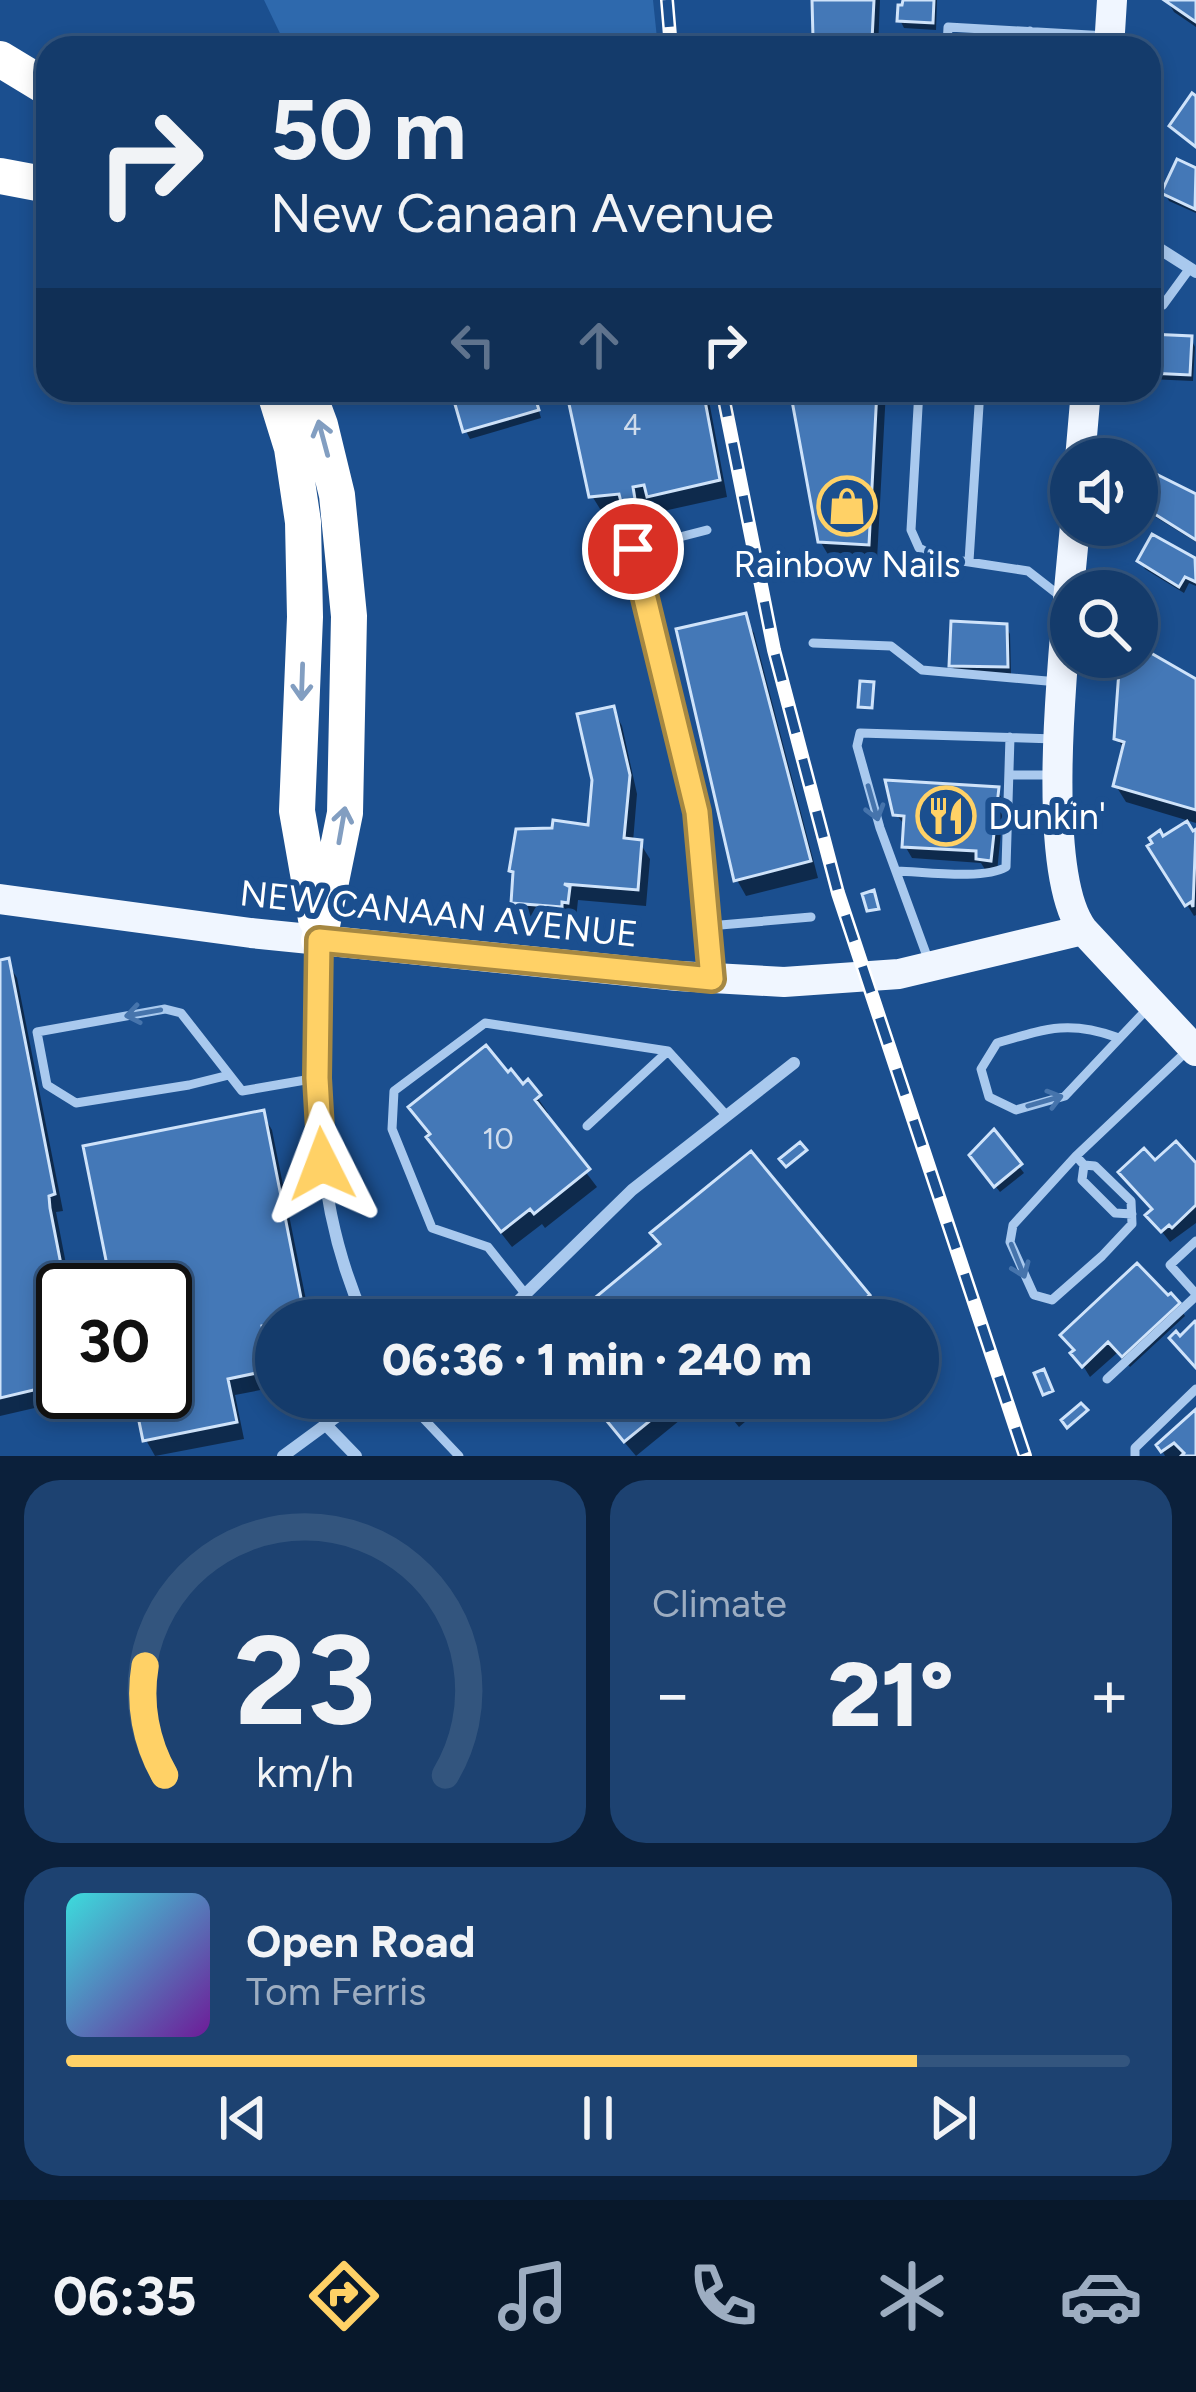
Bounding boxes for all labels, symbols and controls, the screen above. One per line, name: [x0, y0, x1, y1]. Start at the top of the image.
text: 50 m: [270, 79, 466, 180]
icon: right: [72, 84, 228, 240]
text: New Canaan Avenue: [270, 181, 774, 246]
icon: left: [440, 312, 506, 378]
icon: ahead: [566, 312, 632, 378]
icon: right: [692, 312, 758, 378]
house number: 4: [623, 406, 641, 443]
one-way arrow: [311, 420, 333, 458]
map controls: [1050, 438, 1158, 678]
button: sound: [1050, 438, 1158, 546]
shop icon: Rainbow Nails: [816, 475, 878, 537]
pin: [582, 498, 684, 600]
icon: arrive: [600, 516, 666, 582]
place label: Rainbow Nails: [733, 543, 961, 586]
button: search: [1050, 570, 1158, 678]
one-way arrow: [290, 662, 313, 701]
one-way arrow: [863, 783, 885, 821]
restaurant icon: Dunkin': [915, 785, 977, 847]
place label: Dunkin': [988, 795, 1106, 838]
one-way arrow: [331, 807, 354, 846]
street label: NEW CANAAN AVENUE: [238, 871, 640, 956]
one-way arrow: [124, 1003, 163, 1025]
one-way arrow: [1025, 1089, 1063, 1111]
position arrow: [259, 1101, 385, 1227]
house number: 10: [482, 1120, 514, 1157]
one-way arrow: [1008, 1241, 1030, 1278]
speed limit sign: 30: [36, 1263, 192, 1419]
text: 06:36 · 1 min · 240 m: [382, 1332, 812, 1386]
text: Climate: [652, 1580, 787, 1627]
text: 23: [234, 1605, 376, 1755]
text: 21°: [828, 1640, 954, 1749]
text: −: [652, 1654, 693, 1734]
text: +: [1089, 1654, 1130, 1734]
text: km/h: [256, 1745, 354, 1797]
text: Open Road: [246, 1914, 476, 1968]
text: Tom Ferris: [246, 1968, 426, 2015]
icon: previous: [210, 2085, 276, 2151]
icon: pause: [565, 2085, 631, 2151]
icon: next: [920, 2085, 986, 2151]
icon: directions: [302, 2254, 386, 2338]
icon: music: [491, 2254, 575, 2338]
icon: phone: [681, 2254, 765, 2338]
icon: climate: [870, 2254, 954, 2338]
icon: car: [1059, 2254, 1143, 2338]
text: 06:35: [53, 2264, 197, 2329]

